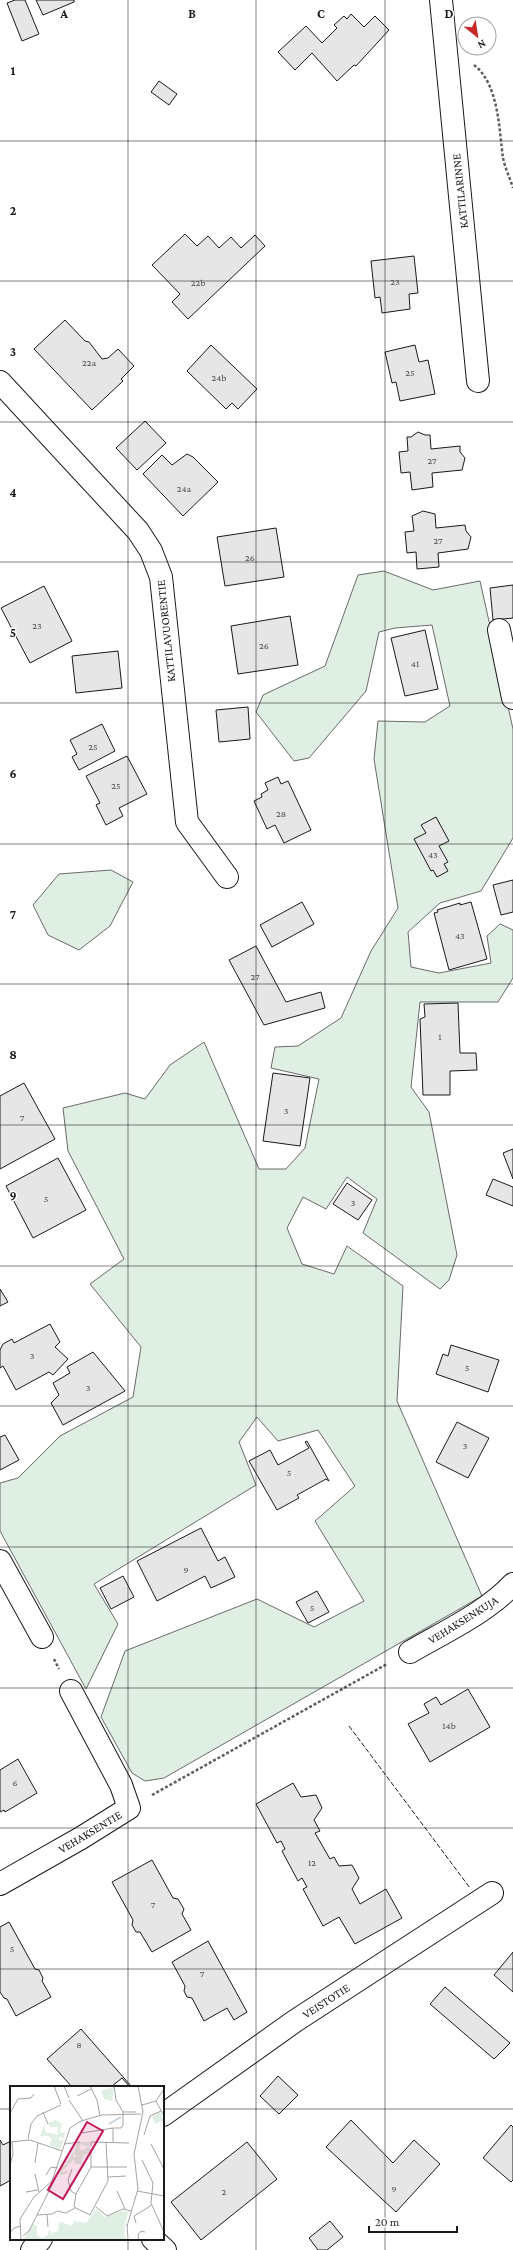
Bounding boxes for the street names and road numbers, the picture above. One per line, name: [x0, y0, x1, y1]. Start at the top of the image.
street label: KATTILARINNE: [449, 152, 471, 229]
street label: KATTILAVUORENTIE: [154, 579, 178, 683]
street label: VEHAKSENKUJA: [425, 1593, 501, 1647]
street label: VEHAKSENTIE: [56, 1807, 125, 1856]
street label: VEISTOTIE: [300, 1980, 353, 2021]

